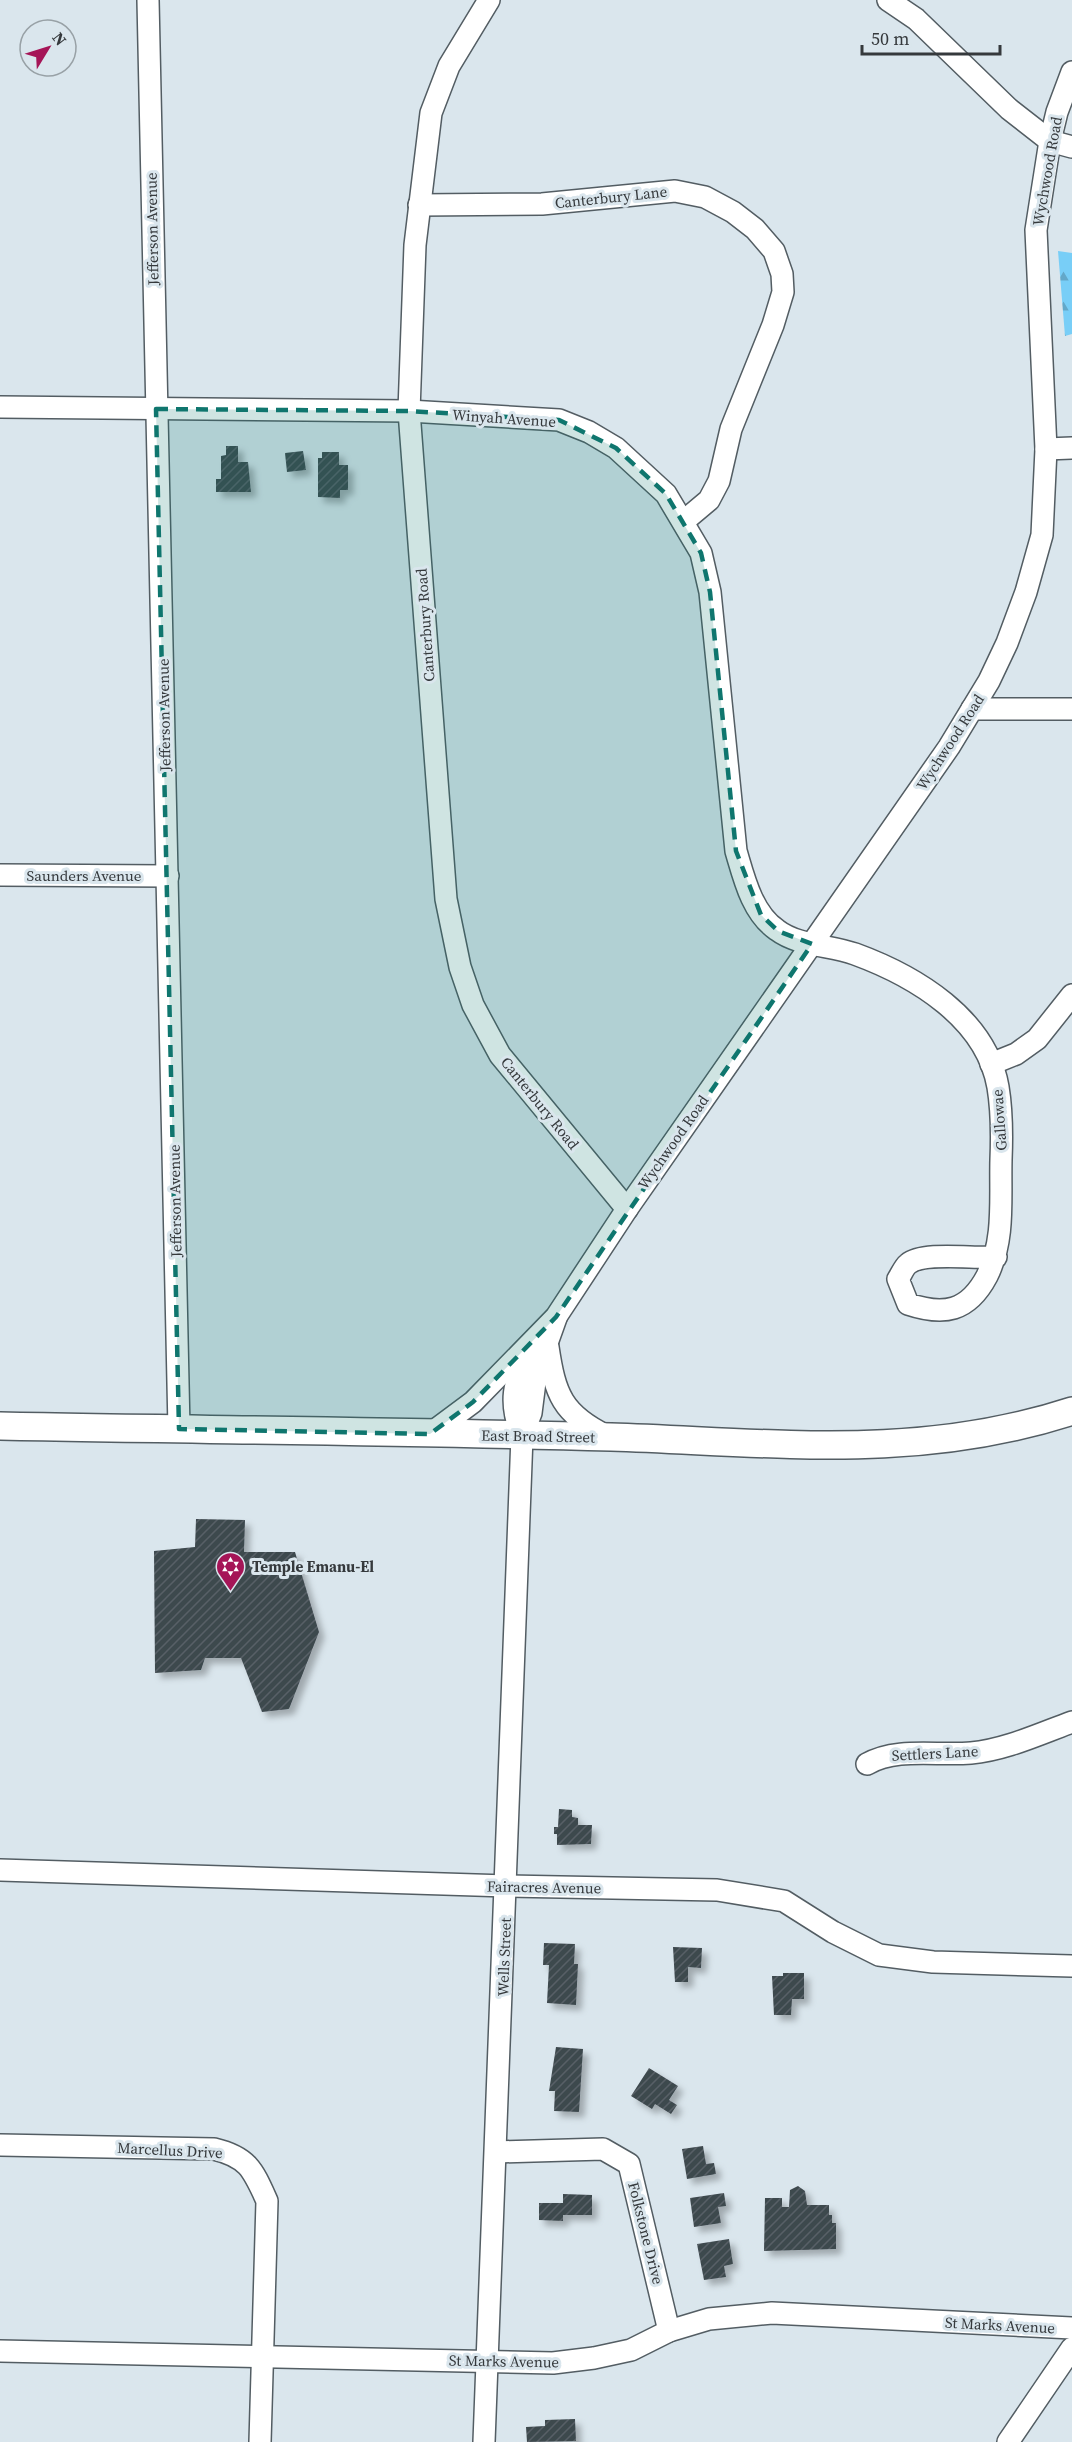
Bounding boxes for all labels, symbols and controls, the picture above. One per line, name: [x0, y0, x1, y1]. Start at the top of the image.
north arrow: [18, 18, 78, 78]
scale bar: [862, 18, 1000, 56]
text: 50 m: [871, 26, 909, 51]
text: N: [48, 27, 72, 50]
street label: Wychwood Road: [1027, 114, 1067, 227]
street label: Jefferson Avenue: [141, 172, 164, 287]
street label: Canterbury Lane: [554, 181, 669, 213]
street label: Winyah Avenue: [451, 404, 557, 432]
street label: Canterbury Road: [411, 567, 439, 682]
street label: Jefferson Avenue: [153, 658, 176, 773]
street label: Wychwood Road: [911, 690, 989, 794]
street label: Saunders Avenue: [27, 865, 142, 886]
street label: Canterbury Road: [496, 1052, 584, 1154]
street label: Gallowae: [986, 1088, 1012, 1151]
street label: Wychwood Road: [633, 1090, 714, 1193]
street label: Jefferson Avenue: [164, 1144, 187, 1259]
street label: East Broad Street: [481, 1425, 595, 1447]
synagogue icon: Temple Emanu-El: [215, 1550, 247, 1592]
place label: Temple Emanu-El: [252, 1556, 374, 1577]
street label: Settlers Lane: [891, 1740, 979, 1766]
street label: Fairacres Avenue: [487, 1876, 602, 1899]
street label: Wells Street: [492, 1917, 516, 1997]
street label: Marcellus Drive: [117, 2137, 224, 2163]
street label: Folkstone Drive: [623, 2180, 669, 2287]
street label: St Marks Avenue: [944, 2312, 1056, 2338]
street label: St Marks Avenue: [449, 2350, 560, 2372]

